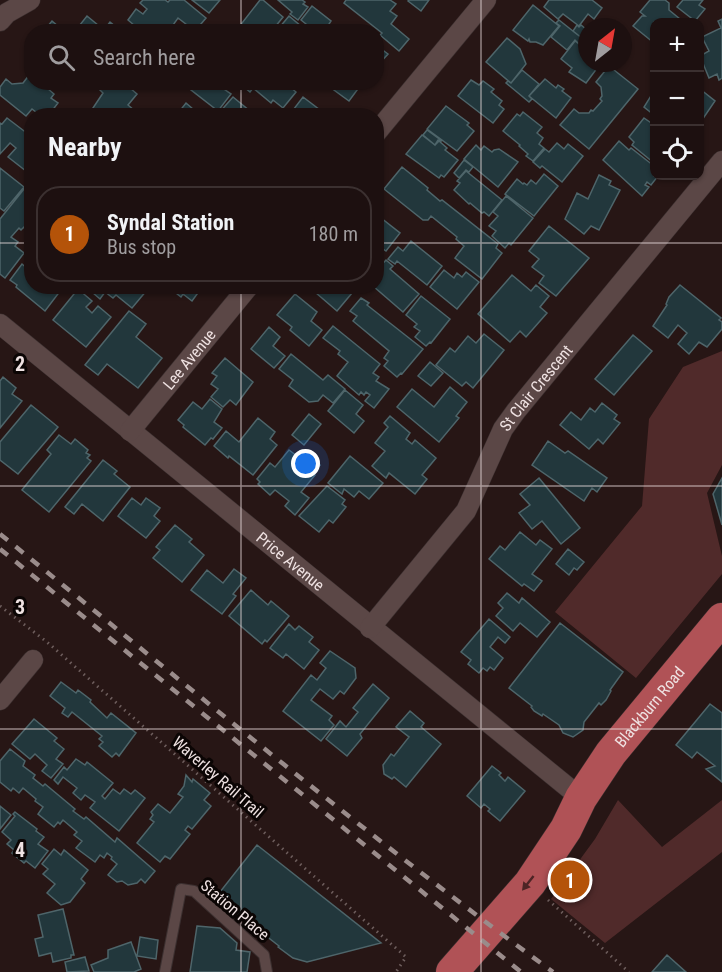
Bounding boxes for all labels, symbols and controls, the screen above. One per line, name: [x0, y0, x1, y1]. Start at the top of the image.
north arrow: [578, 18, 632, 72]
map controls: [650, 18, 704, 180]
button: +: [650, 18, 704, 72]
search box: [24, 24, 384, 90]
icon: search: [45, 41, 78, 74]
text: Search here: [93, 45, 195, 70]
button: −: [650, 72, 704, 126]
button: locate: [650, 126, 704, 180]
text: Nearby: [48, 132, 122, 162]
text: Syndal Station: [107, 210, 234, 235]
text: 1: [64, 222, 75, 246]
text: 180 m: [309, 222, 358, 246]
text: Bus stop: [107, 235, 176, 259]
street label: Lee Avenue: [159, 325, 219, 393]
street label: St Clair Crescent: [495, 341, 576, 435]
text: 2: [15, 352, 25, 376]
your location: [291, 449, 320, 478]
street label: Price Avenue: [253, 528, 328, 594]
text: 3: [15, 595, 25, 619]
street label: Blackburn Road: [611, 663, 688, 751]
street label: Waverley Rail Trail: [169, 732, 267, 822]
text: 4: [15, 838, 25, 862]
pin: 1: [550, 858, 590, 902]
street label: Station Place: [197, 876, 273, 944]
one-way arrow: [523, 876, 535, 891]

